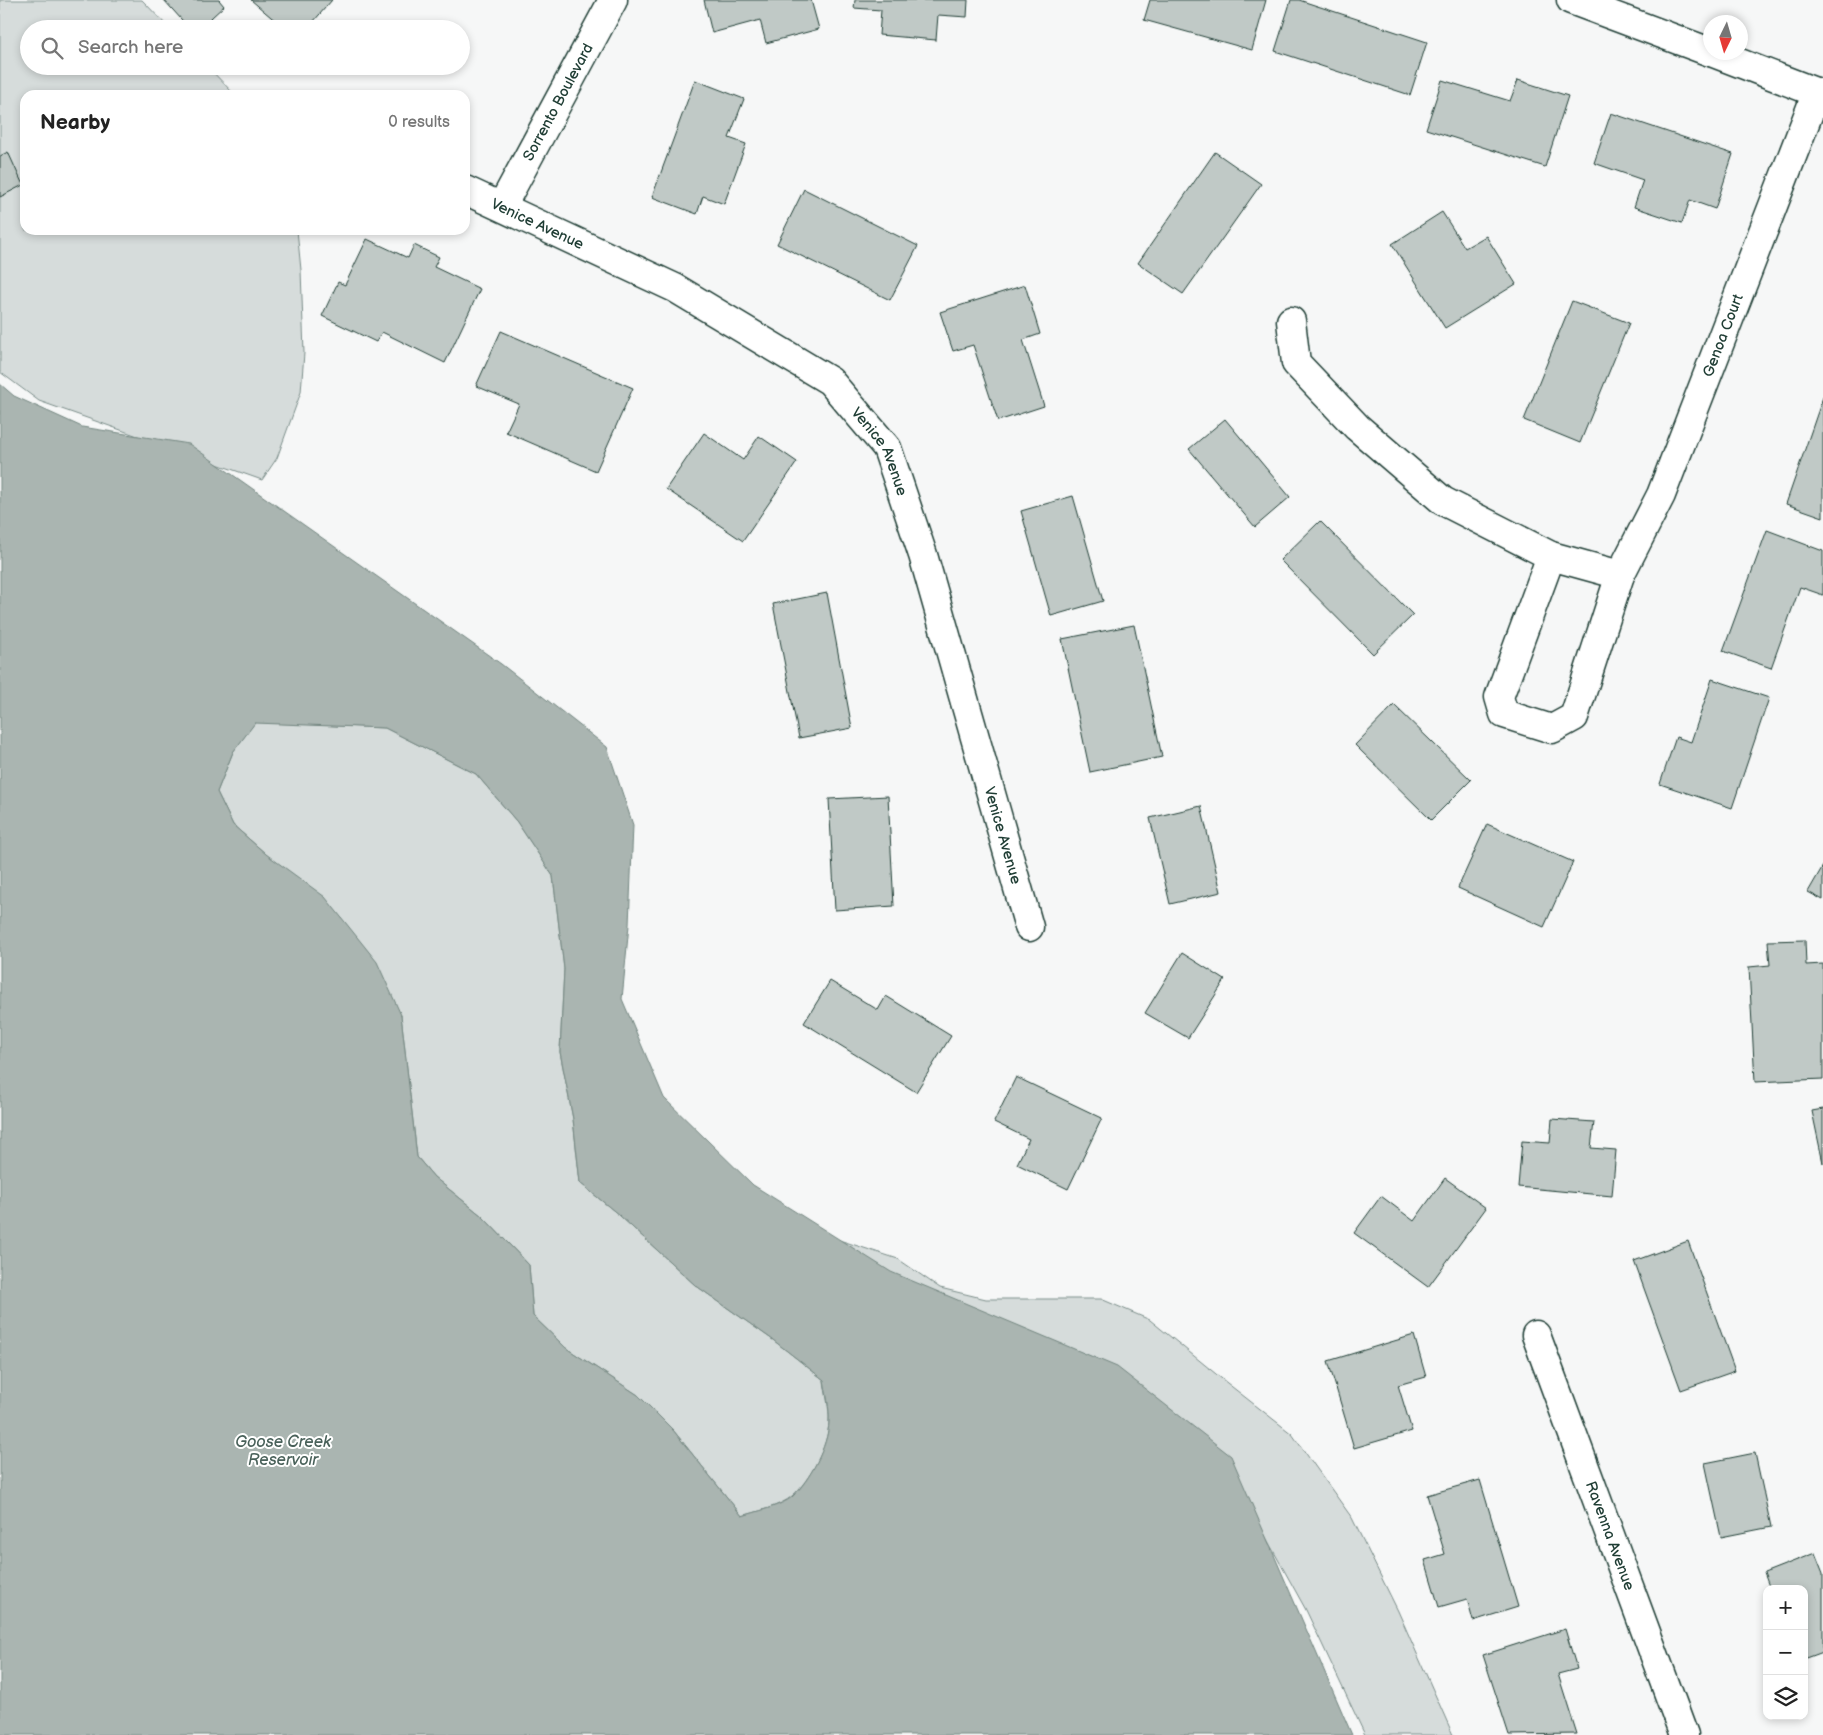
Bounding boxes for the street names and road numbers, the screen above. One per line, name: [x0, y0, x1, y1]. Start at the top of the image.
street label: Sorrento Boulevard: [519, 40, 597, 164]
street label: Venice Avenue: [488, 194, 587, 254]
street label: Genoa Court: [1698, 291, 1748, 380]
street label: Venice Avenue: [847, 403, 912, 498]
street label: Venice Avenue: [980, 785, 1026, 886]
street label: Ravenna Avenue: [1581, 1478, 1639, 1593]

